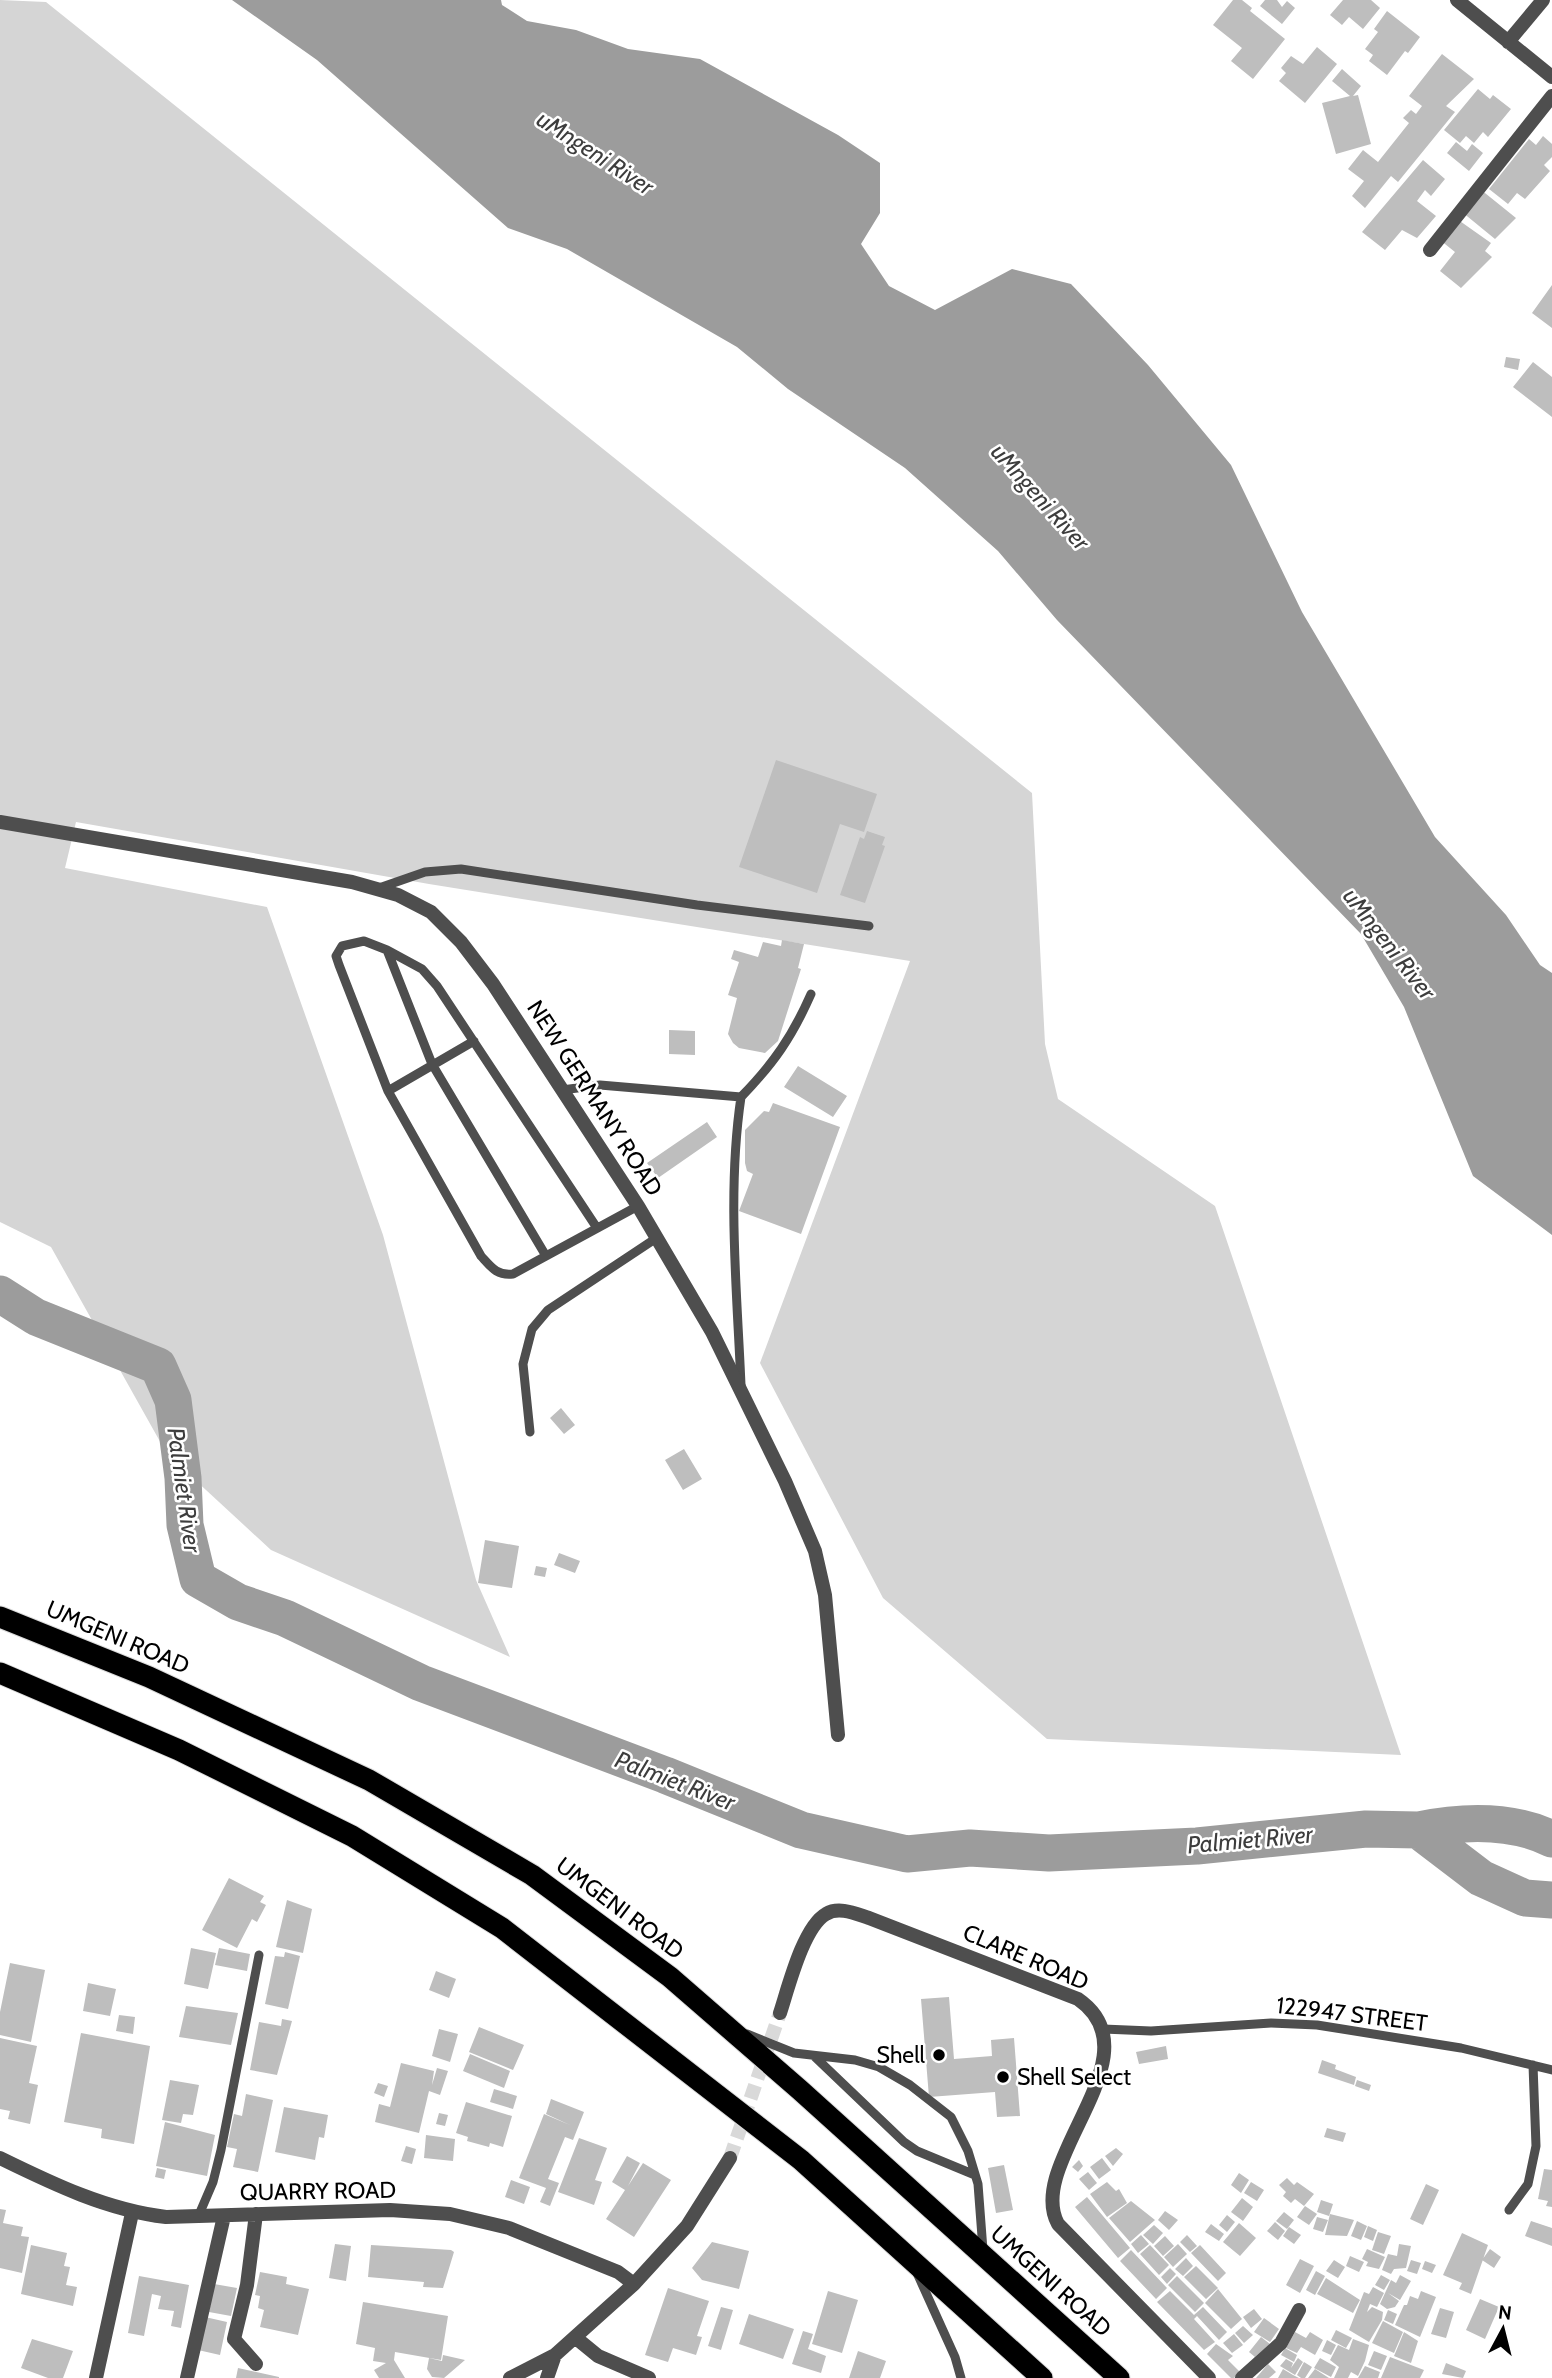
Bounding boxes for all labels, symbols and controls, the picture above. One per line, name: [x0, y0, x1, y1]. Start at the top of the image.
water label: uMngeni River: [531, 104, 660, 202]
water label: uMngeni River: [985, 437, 1097, 557]
water label: uMngeni River: [1337, 882, 1443, 1006]
street label: NEW GERMANY ROAD: [521, 995, 669, 1201]
water label: Palmiet River: [161, 1426, 208, 1556]
street label: UMGENI ROAD: [42, 1594, 194, 1680]
water label: Palmiet River: [611, 1744, 741, 1817]
water label: Palmiet River: [1186, 1819, 1316, 1859]
street label: UMGENI ROAD: [551, 1851, 689, 1965]
street label: CLARE ROAD: [959, 1918, 1093, 1996]
street label: 122947 STREET: [1275, 1991, 1429, 2037]
place label: Shell: [877, 2041, 926, 2069]
marker: Shell: [931, 2047, 947, 2063]
place label: Shell Select: [1017, 2063, 1131, 2091]
marker: Shell Select: [995, 2069, 1011, 2085]
street label: QUARRY ROAD: [240, 2176, 396, 2206]
street label: UMGENI ROAD: [985, 2220, 1117, 2342]
north arrow: [1468, 2294, 1538, 2364]
text: N: [1497, 2300, 1513, 2325]

